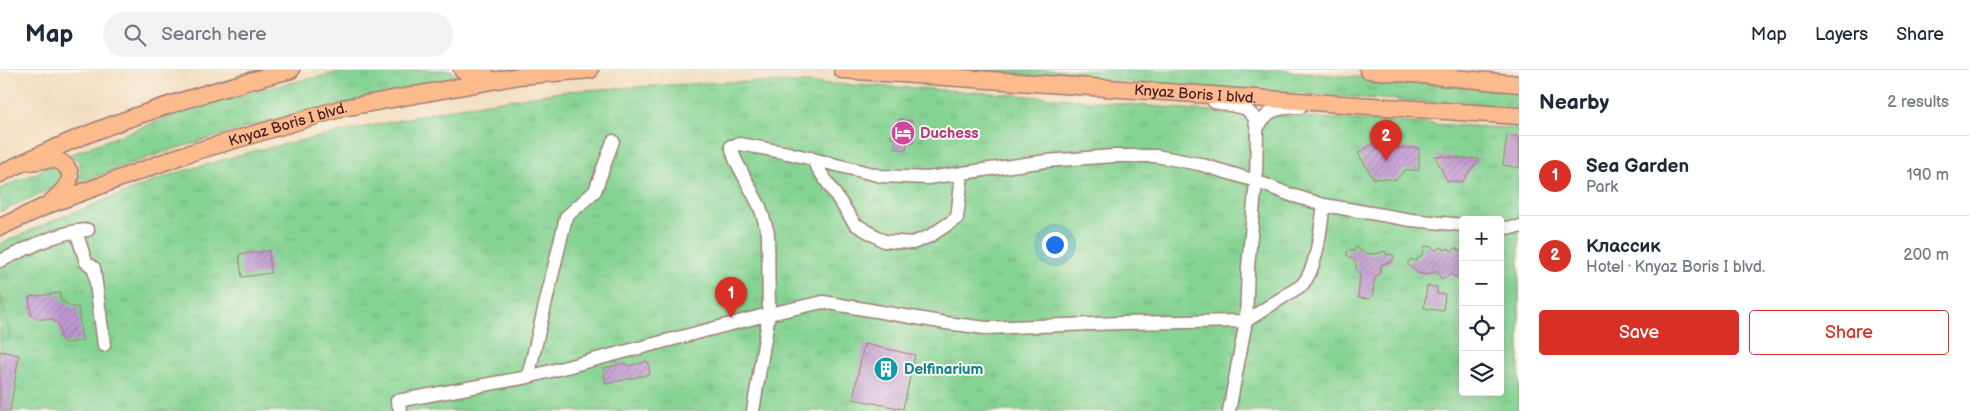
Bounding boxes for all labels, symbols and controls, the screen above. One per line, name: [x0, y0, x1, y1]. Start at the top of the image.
search box: [103, 12, 453, 57]
text: Map: [25, 20, 73, 49]
icon: search: [121, 21, 149, 49]
text: Search here: [161, 23, 267, 46]
text: Map: [1751, 24, 1787, 45]
text: Layers: [1815, 24, 1868, 45]
text: Share: [1896, 24, 1944, 45]
street label: Knyaz Boris I blvd.: [1133, 81, 1257, 108]
text: Nearby: [1539, 90, 1609, 115]
text: 2 results: [1887, 93, 1949, 112]
street label: Knyaz Boris I blvd.: [226, 98, 349, 151]
hotel icon: Duchess: [890, 120, 916, 146]
pin: 2: [1370, 120, 1402, 161]
place label: Duchess: [920, 124, 979, 143]
text: Sea Garden: [1586, 155, 1689, 178]
text: 1: [1552, 166, 1558, 185]
text: 190 m: [1907, 166, 1949, 185]
text: Park: [1586, 178, 1618, 197]
map controls: [1459, 216, 1504, 396]
button: +: [1459, 216, 1504, 261]
your location: [1042, 232, 1068, 258]
text: Классик: [1586, 235, 1661, 258]
text: 2: [1550, 246, 1560, 265]
text: 200 m: [1903, 246, 1949, 265]
text: Hotel · Knyaz Boris I blvd.: [1586, 258, 1765, 277]
button: −: [1459, 261, 1504, 306]
pin: 1: [715, 277, 747, 318]
button: locate: [1459, 306, 1504, 351]
button: Save: [1539, 310, 1739, 355]
button: Share: [1749, 310, 1949, 355]
button: layers: [1459, 351, 1504, 396]
building icon: Delfinarium: [873, 356, 899, 382]
place label: Delfinarium: [904, 360, 983, 379]

